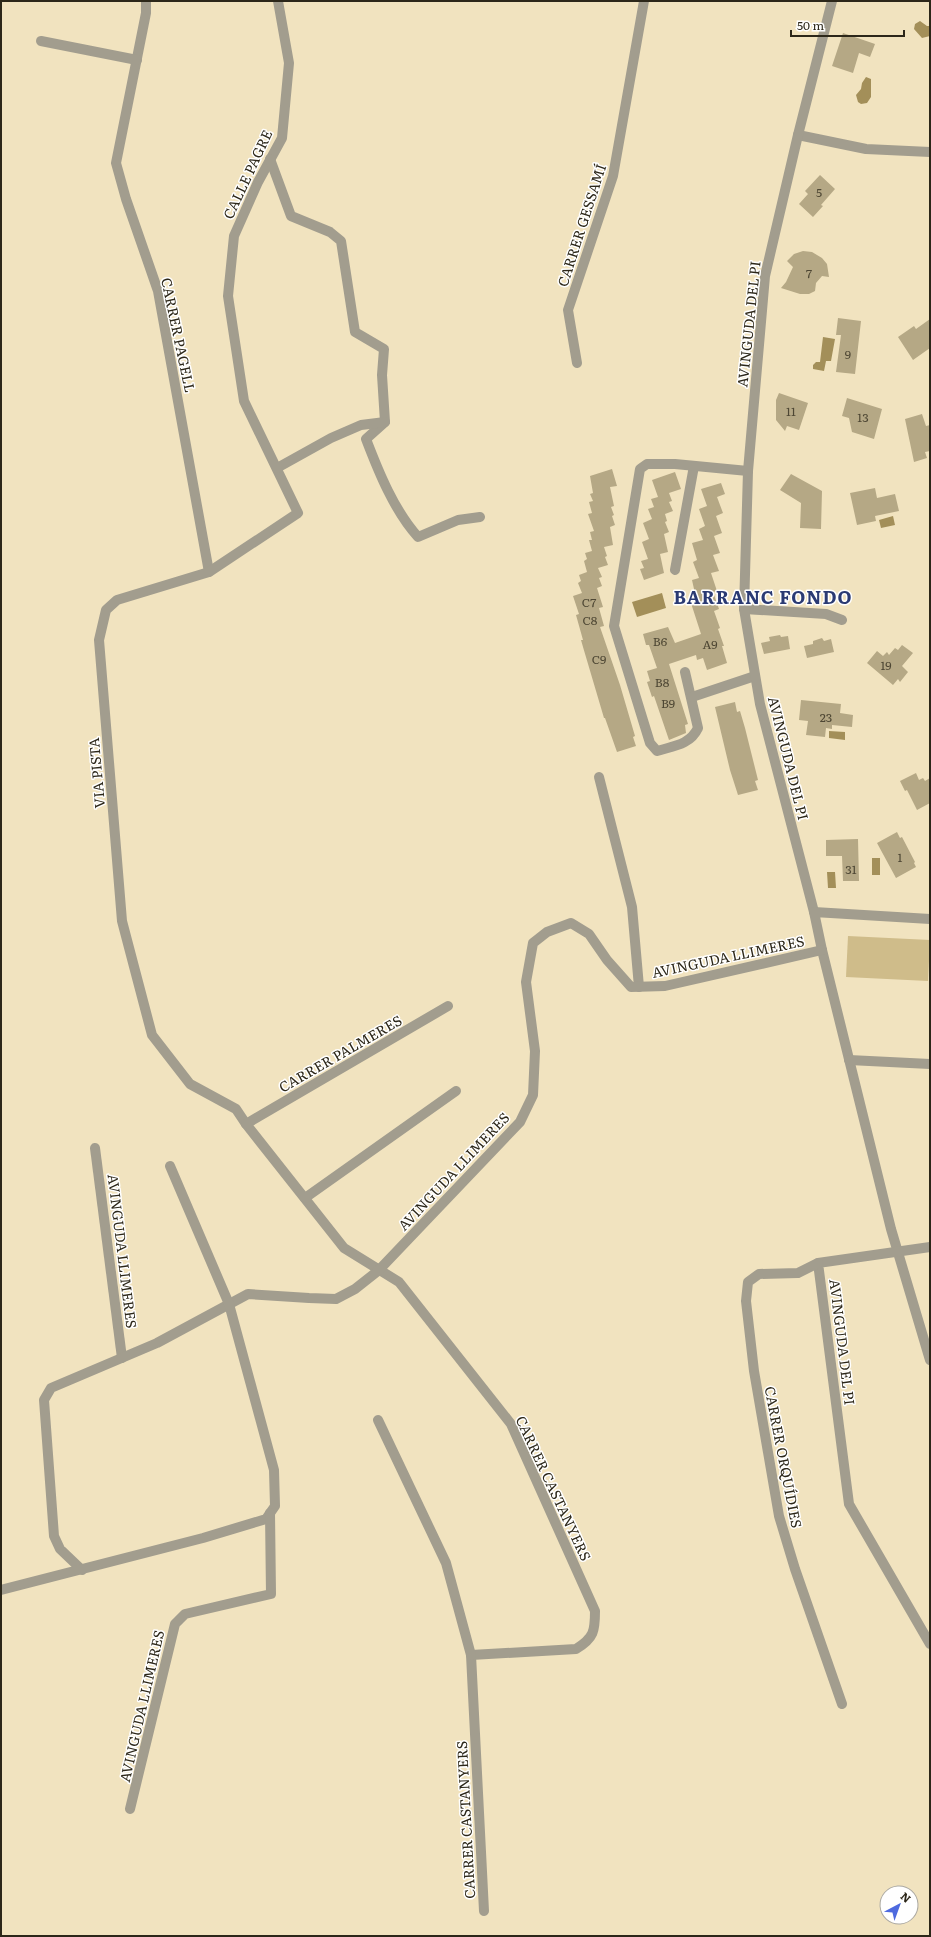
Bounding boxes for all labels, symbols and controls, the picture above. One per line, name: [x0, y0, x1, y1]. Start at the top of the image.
scale bar: [791, 12, 904, 38]
text: 50 m: [797, 16, 824, 34]
street label: CALLE PAGRE: [218, 126, 276, 222]
street label: CARRER GESSAMÍ: [552, 161, 610, 289]
house number: 5: [816, 183, 822, 201]
street label: AVINGUDA DEL PI: [731, 260, 765, 388]
house number: 7: [806, 264, 812, 282]
street label: CARRER PAGELL: [157, 276, 201, 394]
house number: 9: [845, 345, 851, 363]
house number: 11: [786, 402, 796, 420]
house number: 13: [857, 408, 869, 426]
district label: BARRANC FONDO: [674, 583, 852, 610]
house number: C7: [582, 593, 596, 611]
house number: C8: [582, 611, 598, 629]
house number: B6: [653, 632, 668, 650]
house number: A9: [702, 635, 718, 653]
house number: C9: [592, 650, 606, 668]
house number: 19: [880, 656, 892, 674]
house number: B8: [655, 673, 670, 691]
house number: B9: [661, 694, 675, 712]
street label: AVINGUDA DEL PI: [764, 694, 814, 822]
house number: 23: [820, 708, 832, 726]
street label: VIA PISTA: [83, 736, 109, 809]
house number: 1: [898, 848, 903, 866]
house number: 31: [845, 860, 857, 878]
street label: AVINGUDA LLIMERES: [650, 930, 806, 982]
street label: CARRER PALMERES: [275, 1010, 405, 1096]
street label: AVINGUDA LLIMERES: [393, 1107, 513, 1235]
street label: AVINGUDA LLIMERES: [104, 1173, 142, 1329]
street label: AVINGUDA DEL PI: [825, 1278, 861, 1406]
street label: CARRER ORQUÍDIES: [760, 1385, 808, 1529]
street label: CARRER CASTANYERS: [512, 1412, 596, 1564]
street label: AVINGUDA LLIMERES: [114, 1628, 168, 1784]
street label: CARRER CASTANYERS: [451, 1741, 479, 1899]
north arrow: [879, 1885, 919, 1925]
text: N: [897, 1888, 915, 1906]

